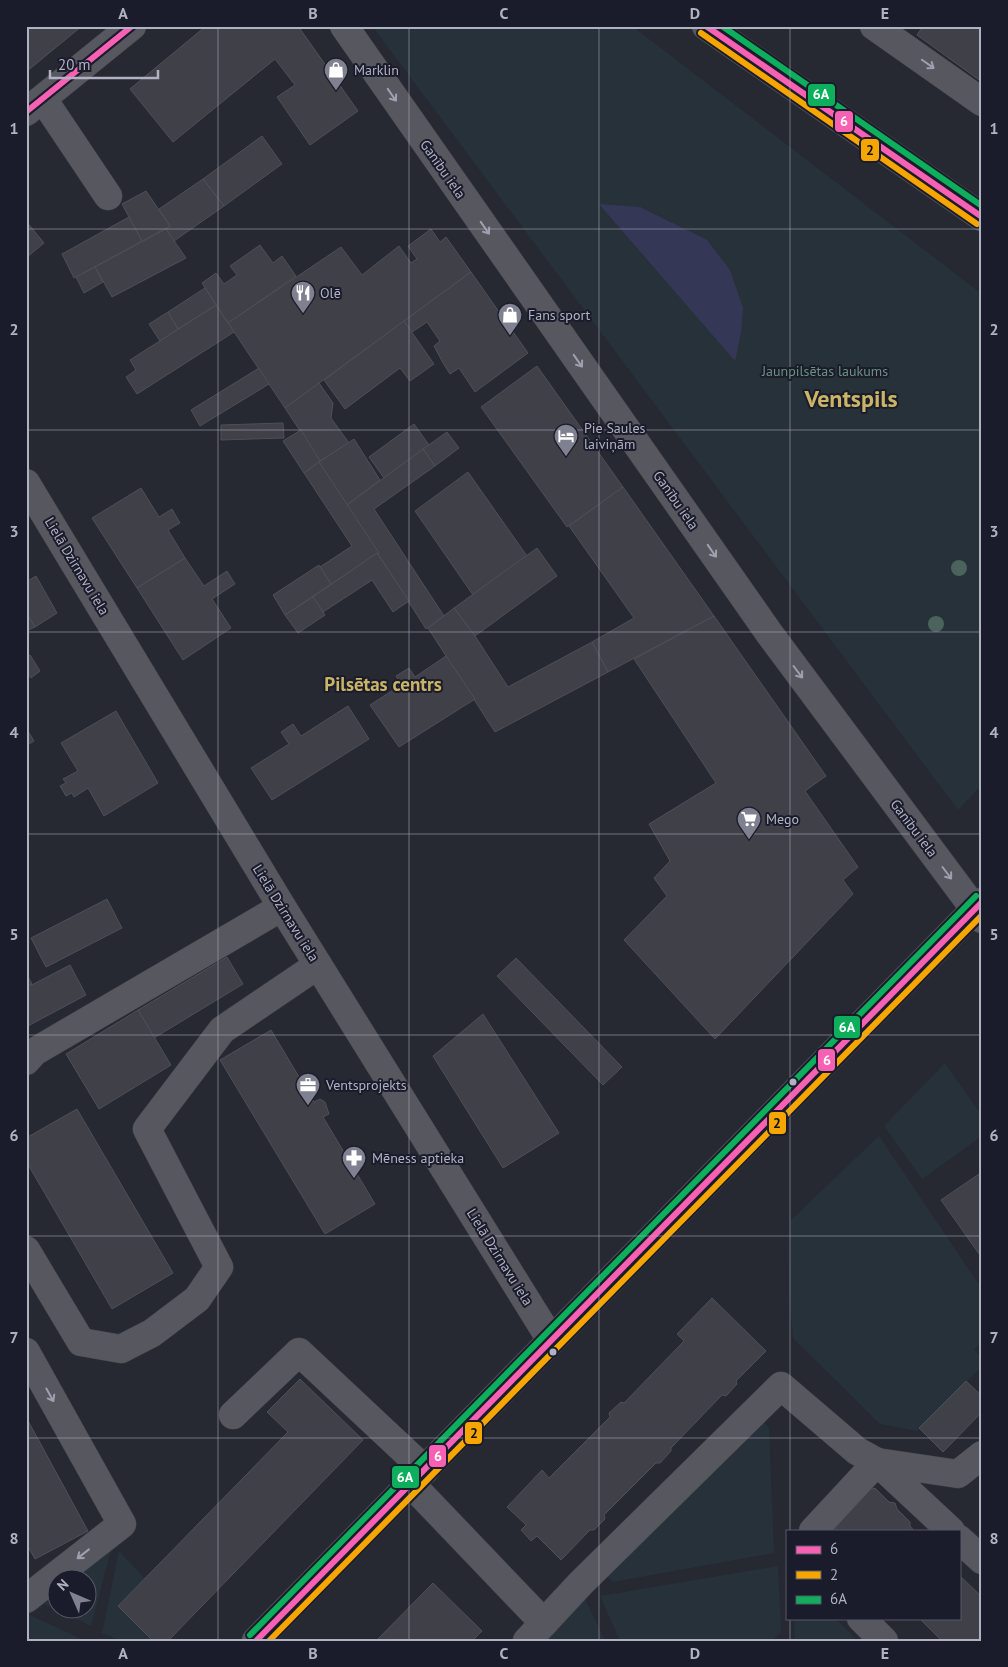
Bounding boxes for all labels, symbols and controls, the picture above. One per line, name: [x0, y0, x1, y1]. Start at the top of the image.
text: A: [118, 3, 128, 23]
text: B: [308, 3, 318, 23]
text: C: [500, 3, 509, 23]
text: D: [690, 3, 700, 23]
text: E: [881, 3, 889, 23]
scale bar: [50, 48, 158, 80]
text: 20 m: [58, 55, 91, 74]
shop icon: Marklin: [323, 57, 349, 91]
one-way arrow: [921, 59, 935, 70]
place label: Marklin: [354, 61, 399, 79]
line badge: 6A: [807, 83, 836, 107]
text: 6A: [813, 85, 830, 103]
one-way arrow: [387, 88, 397, 102]
line badge: 6: [834, 110, 854, 133]
text: 6: [840, 112, 848, 130]
text: 1: [9, 118, 19, 138]
text: 1: [989, 118, 999, 138]
street label: Ganību iela: [416, 136, 470, 202]
line badge: 2: [860, 138, 880, 162]
text: 2: [866, 141, 874, 159]
one-way arrow: [480, 221, 490, 235]
restaurant icon: Olē: [290, 280, 316, 314]
place label: Olē: [320, 284, 341, 302]
shop icon: Fans sport: [497, 302, 523, 336]
place label: Fans sport: [528, 306, 591, 324]
text: 2: [9, 319, 19, 339]
text: 2: [989, 319, 999, 339]
one-way arrow: [573, 354, 583, 368]
park label: Jaunpilsētas laukums: [761, 362, 888, 380]
district label: Ventspils: [803, 383, 898, 414]
place label: Pie Saules laiviņām: [584, 419, 646, 453]
hotel icon: Pie Saules laiviņām: [553, 423, 579, 457]
street label: Ganību iela: [649, 467, 703, 533]
street label: Lielā Dzirnavu iela: [41, 514, 113, 618]
text: 3: [9, 521, 19, 541]
text: 3: [989, 521, 999, 541]
one-way arrow: [707, 544, 717, 558]
one-way arrow: [793, 665, 803, 679]
district label: Pilsētas centrs: [324, 672, 442, 696]
text: 4: [9, 722, 19, 742]
text: 4: [989, 722, 999, 742]
street label: Ganību iela: [886, 796, 942, 860]
supermarket icon: Mego: [736, 806, 762, 840]
place label: Mego: [766, 810, 799, 828]
street label: Lielā Dzirnavu iela: [249, 861, 323, 965]
one-way arrow: [942, 866, 953, 879]
text: 5: [9, 924, 19, 944]
text: 5: [989, 924, 999, 944]
line badge: 6A: [833, 1015, 861, 1039]
text: 6A: [839, 1018, 856, 1036]
line badge: 6: [817, 1048, 836, 1072]
text: 6: [823, 1051, 831, 1069]
office icon: Ventsprojekts: [295, 1072, 321, 1106]
place label: Ventsprojekts: [325, 1076, 407, 1094]
unlabelled marker: [788, 1077, 798, 1087]
line badge: 2: [768, 1111, 787, 1135]
text: 2: [773, 1114, 781, 1132]
text: 6: [9, 1125, 19, 1145]
text: 6: [989, 1125, 999, 1145]
pharmacy icon: Mēness aptieka: [341, 1145, 367, 1179]
place label: Mēness aptieka: [372, 1149, 464, 1167]
street label: Lielā Dzirnavu iela: [463, 1205, 537, 1309]
text: 7: [9, 1327, 19, 1347]
text: 7: [989, 1327, 999, 1347]
unlabelled marker: [548, 1347, 558, 1357]
one-way arrow: [45, 1387, 55, 1402]
line badge: 2: [464, 1421, 483, 1445]
text: 2: [470, 1424, 478, 1442]
line badge: 6: [428, 1444, 447, 1468]
text: 6: [434, 1447, 442, 1465]
line badge: 6A: [391, 1465, 420, 1489]
text: 6A: [397, 1468, 414, 1486]
text: 8: [9, 1528, 19, 1548]
text: 8: [989, 1528, 999, 1548]
legend: [786, 1530, 960, 1620]
text: 6: [830, 1539, 838, 1558]
one-way arrow: [77, 1549, 90, 1560]
text: 2: [830, 1565, 838, 1584]
north arrow: [48, 1570, 98, 1620]
text: N: [53, 1575, 72, 1594]
text: 6A: [830, 1589, 847, 1608]
text: A: [118, 1643, 128, 1663]
text: B: [308, 1643, 318, 1663]
text: C: [500, 1643, 509, 1663]
text: D: [690, 1643, 700, 1663]
text: E: [881, 1643, 889, 1663]

